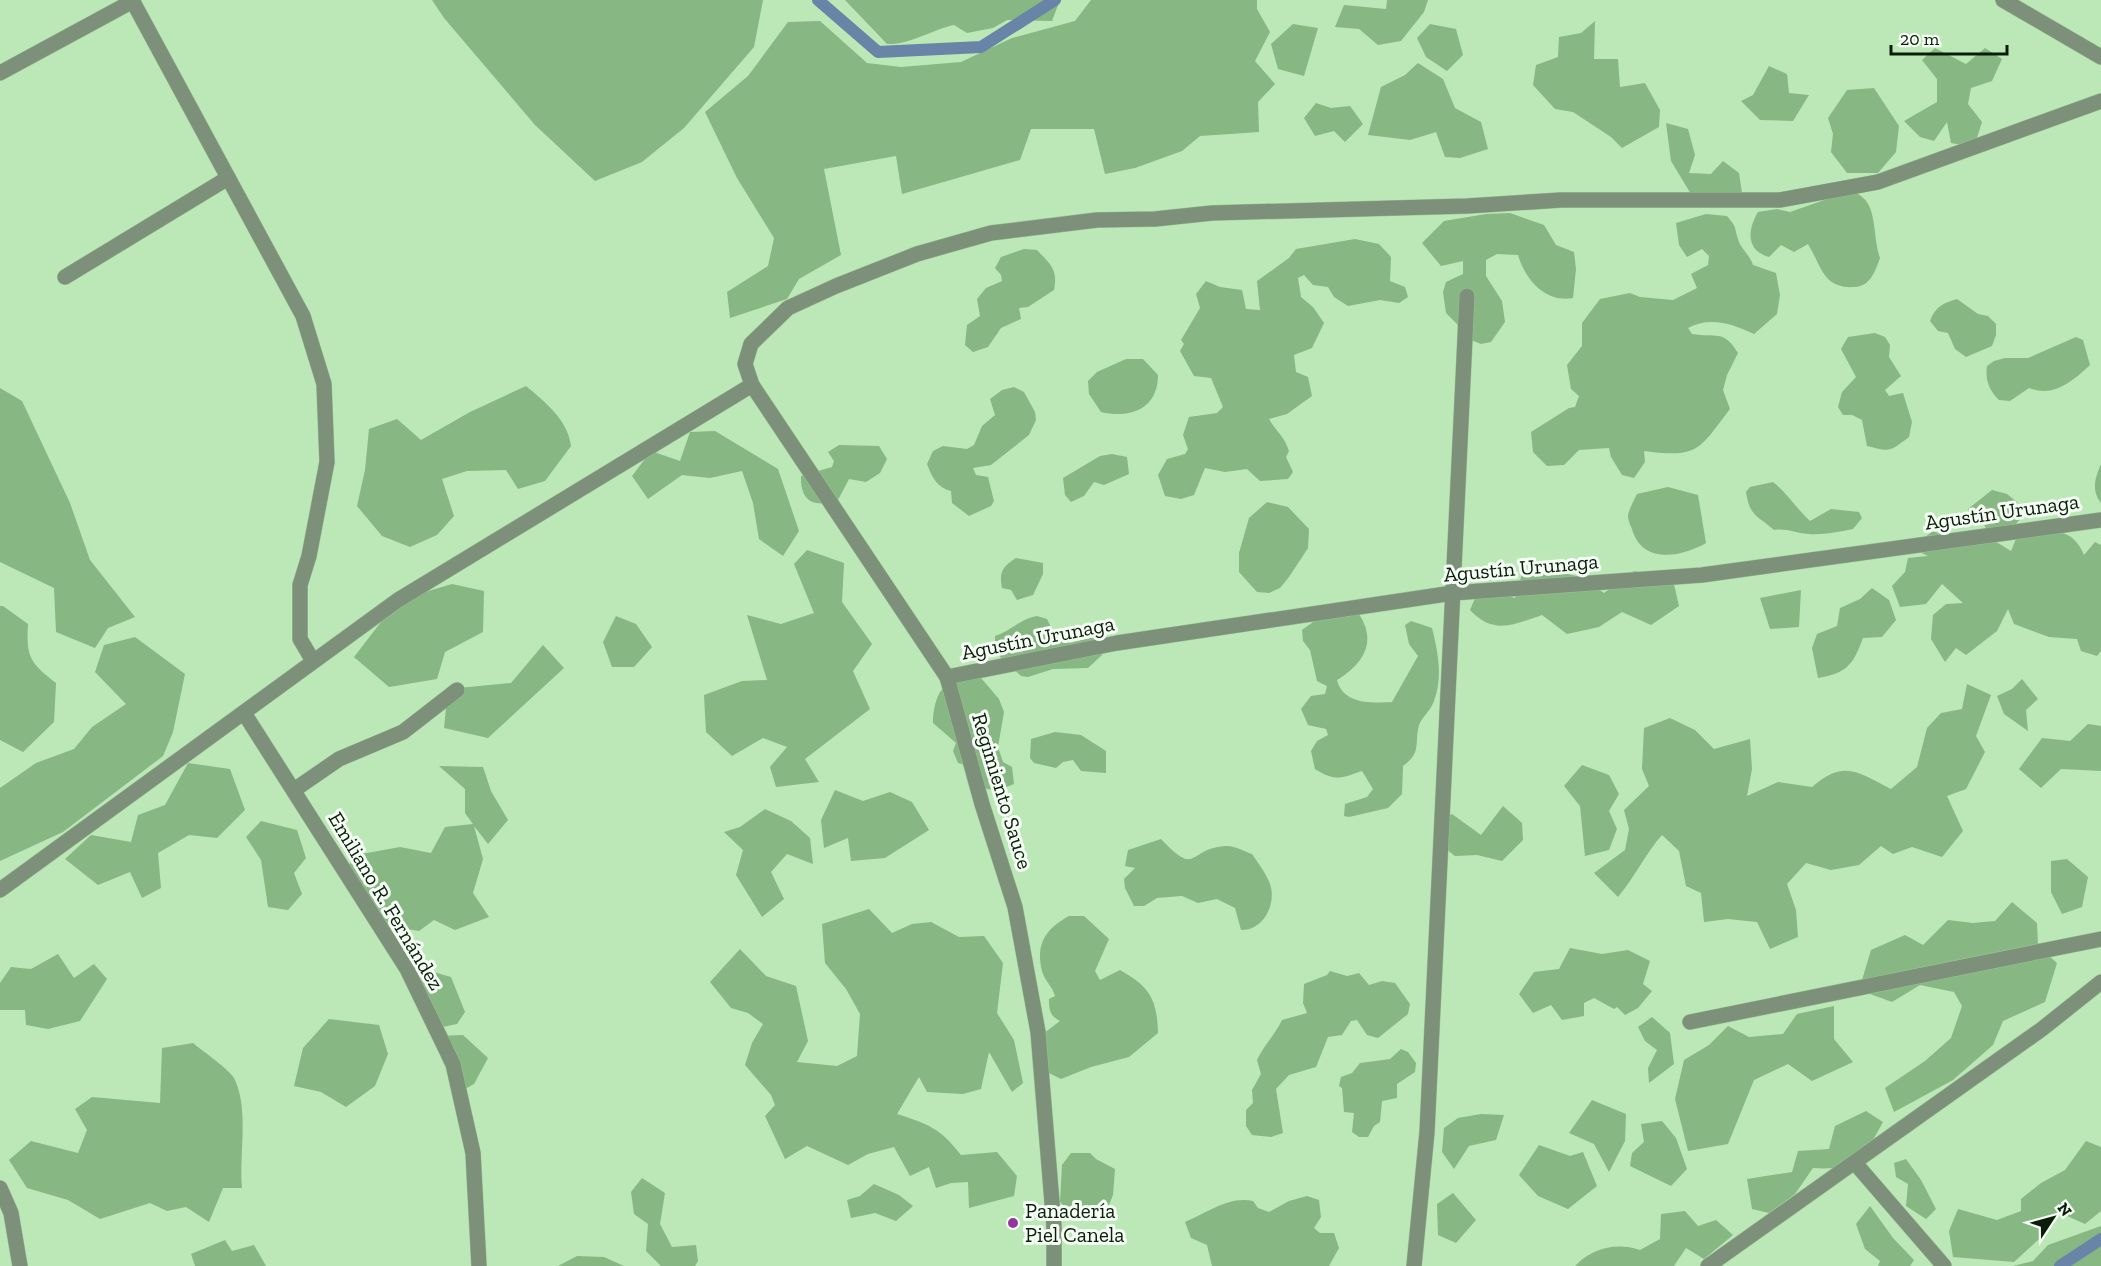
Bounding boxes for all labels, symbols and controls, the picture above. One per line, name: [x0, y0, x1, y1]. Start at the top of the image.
scale bar: [1891, 18, 2006, 56]
text: 20 m: [1900, 28, 1940, 50]
street label: Agustín Urunaga: [1923, 488, 2081, 535]
street label: Agustín Urunaga: [1443, 548, 1599, 587]
street label: Agustín Urunaga: [959, 610, 1117, 665]
street label: Regimiento Sauce: [967, 710, 1038, 872]
street label: Emiliano R. Fernández: [323, 807, 450, 994]
north arrow: [2023, 1188, 2083, 1248]
place label: Panadería Piel Canela: [1025, 1198, 1125, 1247]
text: N: [2053, 1199, 2076, 1220]
marker: Panadería Piel Canela: [1006, 1216, 1020, 1230]

